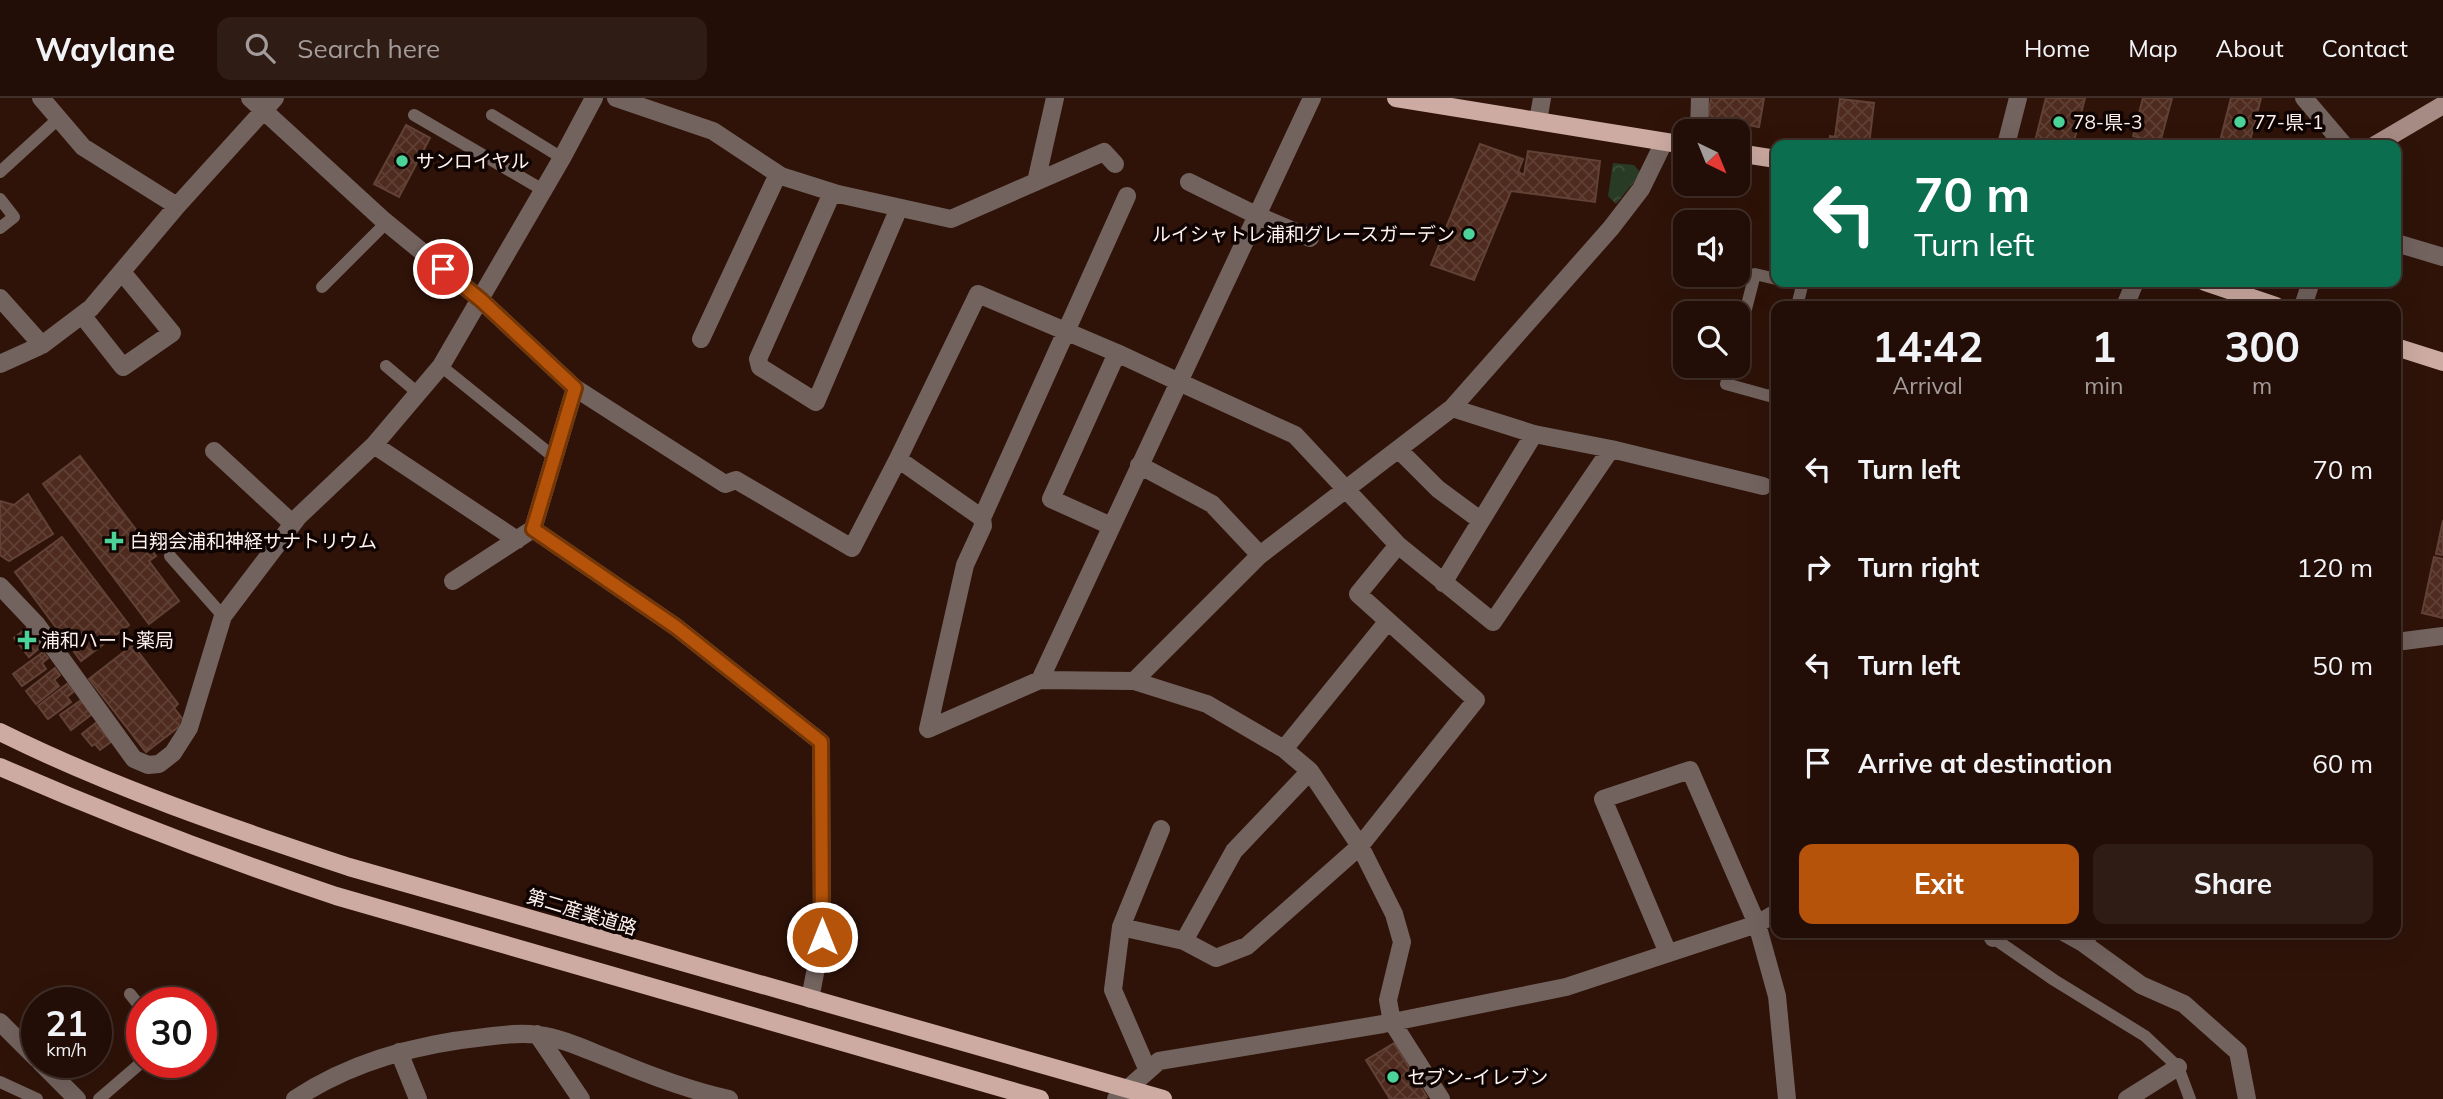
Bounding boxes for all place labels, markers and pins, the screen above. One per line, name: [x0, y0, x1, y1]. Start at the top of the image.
place label: 78-県-3: [2073, 110, 2142, 134]
place label: 77-県-1: [2254, 110, 2323, 134]
marker: 78-県-3: [2051, 114, 2067, 130]
marker: 77-県-1: [2232, 114, 2248, 130]
place label: サンロイヤル: [416, 149, 529, 173]
marker: サンロイヤル: [394, 153, 410, 169]
place label: ルイシャトレ浦和グレースガーデン: [1152, 222, 1455, 246]
marker: ルイシャトレ浦和グレースガーデン: [1461, 226, 1477, 242]
pin: [413, 239, 473, 299]
place label: 白翔会浦和神経サナトリウム: [130, 529, 377, 553]
marker: 白翔会浦和神経サナトリウム: [104, 531, 124, 551]
place label: 浦和ハート薬局: [41, 628, 174, 652]
marker: 浦和ハート薬局: [19, 632, 35, 648]
place label: セブン-イレブン: [1407, 1065, 1548, 1089]
marker: セブン-イレブン: [1385, 1069, 1401, 1085]

